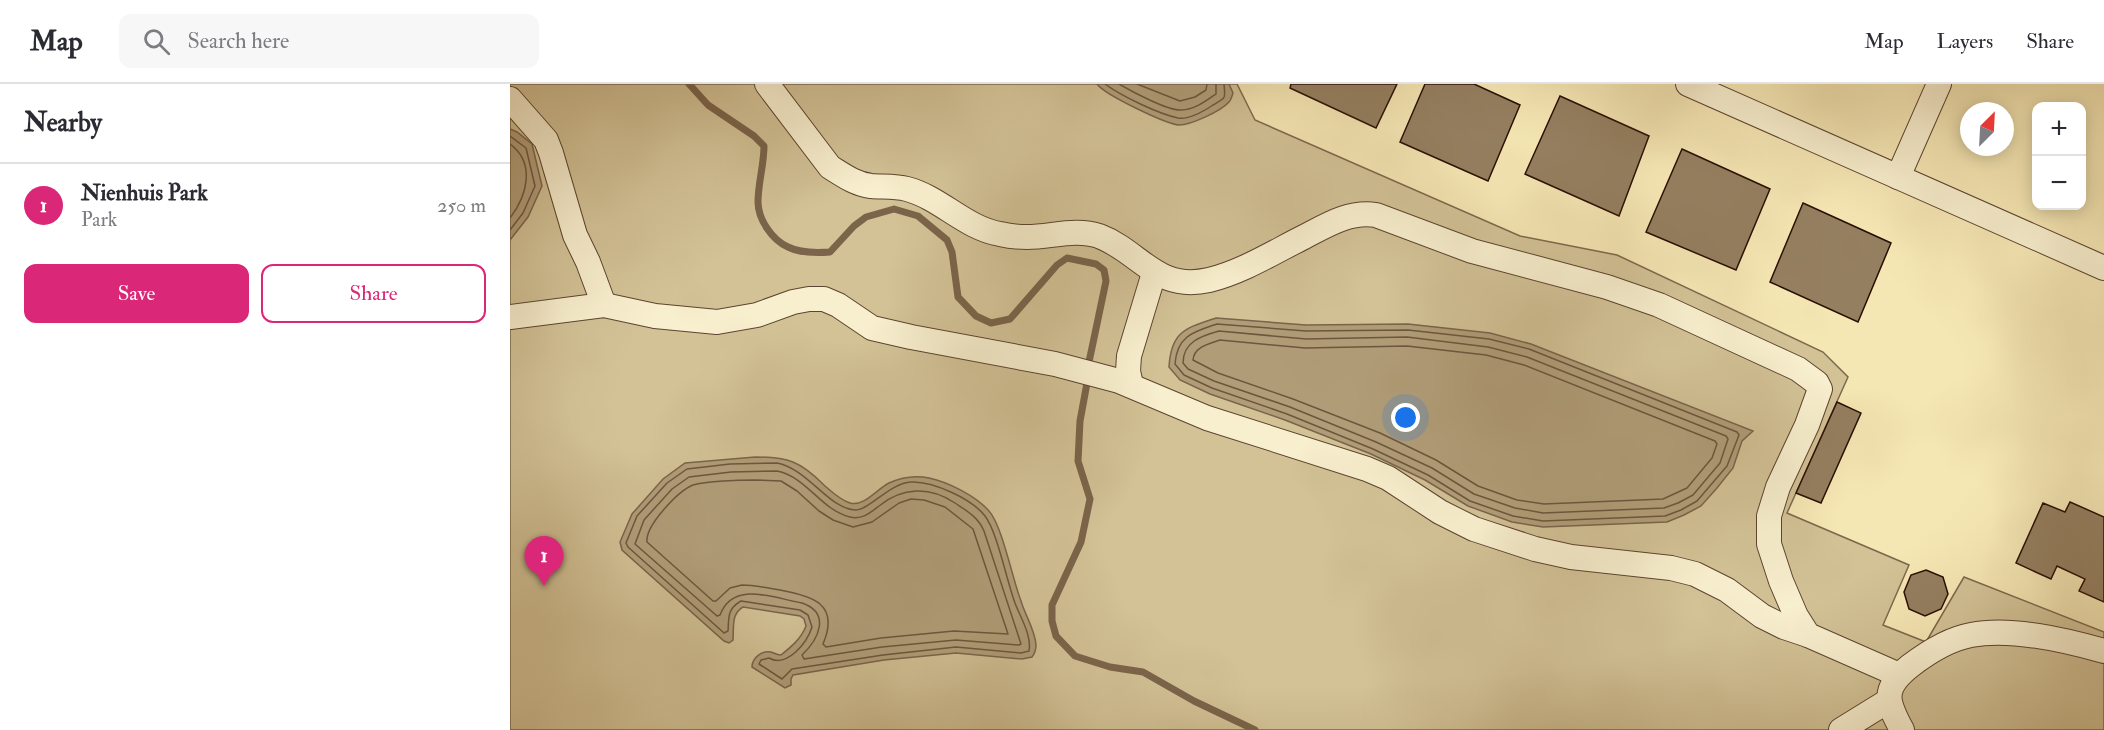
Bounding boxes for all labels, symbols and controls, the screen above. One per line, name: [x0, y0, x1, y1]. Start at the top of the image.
search box: [119, 14, 539, 68]
text: Map: [30, 24, 83, 59]
icon: search: [140, 25, 173, 58]
text: Search here: [188, 27, 289, 55]
text: Map: [1864, 28, 1904, 55]
text: Layers: [1937, 28, 1993, 55]
text: Share: [2026, 28, 2074, 55]
north arrow: [1960, 102, 2014, 156]
map controls: [2032, 102, 2086, 210]
button: +: [2032, 102, 2086, 156]
text: Nearby: [24, 107, 102, 139]
button: −: [2032, 156, 2086, 210]
text: Nienhuis Park: [81, 179, 208, 207]
text: 1: [40, 193, 47, 218]
text: 250 m: [437, 193, 486, 218]
text: Park: [81, 207, 117, 232]
button: Save: [24, 264, 249, 323]
button: Share: [261, 264, 486, 323]
your location: [1391, 403, 1420, 432]
pin: 1: [525, 536, 564, 586]

